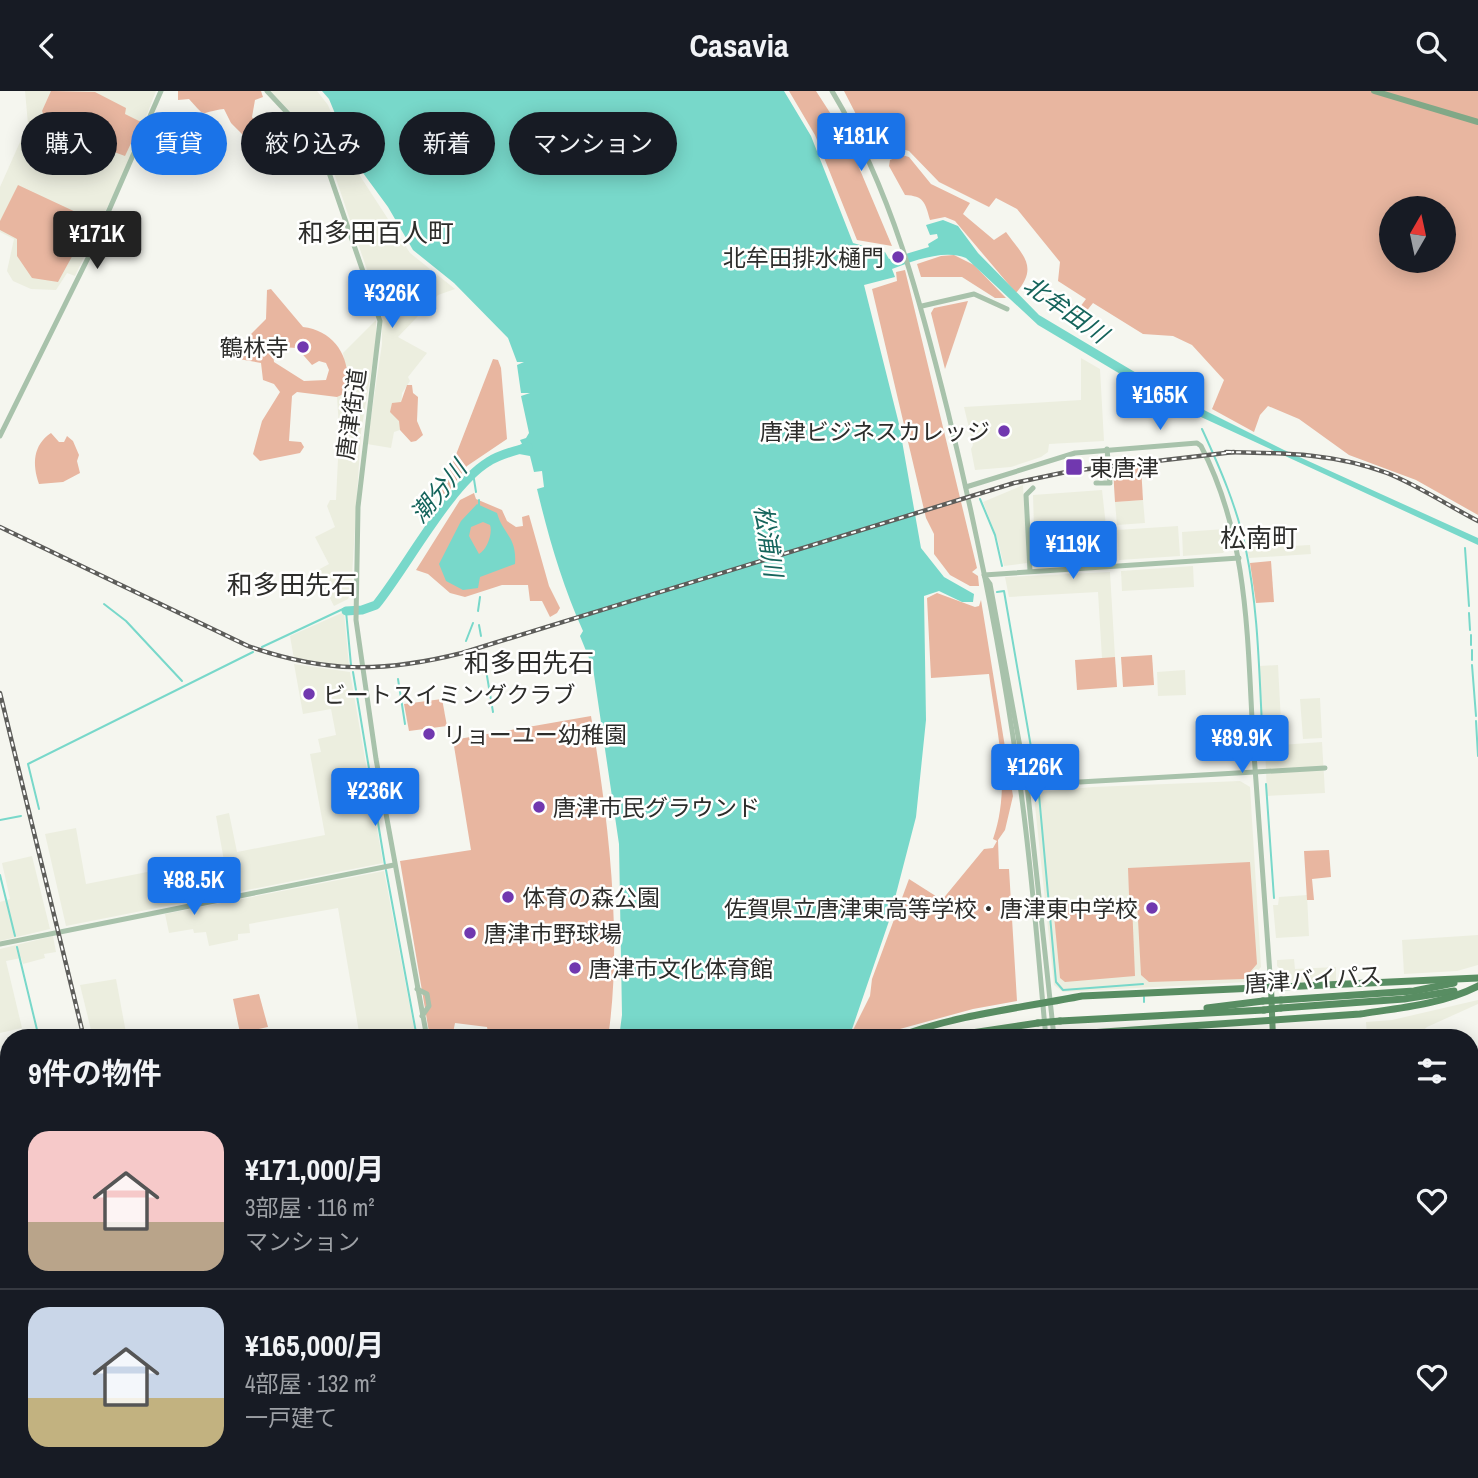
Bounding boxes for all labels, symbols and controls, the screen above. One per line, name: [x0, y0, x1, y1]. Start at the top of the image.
text: Casavia: [689, 24, 789, 67]
icon: back: [28, 27, 66, 65]
icon: search: [1412, 27, 1450, 65]
chip: 購入: [21, 112, 117, 175]
chip: 賃貸: [131, 112, 227, 175]
chip: 絞り込み: [241, 112, 385, 175]
chip: 新着: [399, 112, 495, 175]
chip: マンション: [509, 112, 677, 175]
pin: ¥181K: [812, 113, 910, 173]
text: ¥181K: [833, 120, 889, 151]
north arrow: [1379, 196, 1456, 273]
map controls: [1379, 196, 1456, 273]
pin: ¥171K: [48, 211, 146, 271]
district label: 和多田百人町: [298, 215, 454, 250]
text: ¥171K: [69, 218, 125, 249]
place label: 北牟田排水樋門: [723, 242, 884, 273]
marker: 北牟田排水樋門: [890, 249, 906, 265]
water label: 北牟田川: [1018, 268, 1117, 351]
pin: ¥326K: [343, 271, 441, 330]
text: ¥326K: [364, 277, 420, 308]
place label: 鶴林寺: [220, 332, 289, 363]
marker: 鶴林寺: [295, 339, 311, 355]
street label: 唐津街道: [329, 366, 373, 462]
pin: ¥165K: [1111, 373, 1209, 432]
text: ¥165K: [1132, 379, 1188, 410]
place label: 唐津ビジネスカレッジ: [760, 416, 990, 447]
marker: 唐津ビジネスカレッジ: [996, 423, 1012, 439]
water label: 潮分川: [403, 451, 475, 529]
place label: 東唐津: [1090, 452, 1159, 483]
marker: 東唐津: [1064, 457, 1084, 477]
water label: 松浦川: [748, 503, 791, 582]
district label: 松南町: [1220, 520, 1298, 555]
pin: ¥119K: [1024, 521, 1122, 581]
text: ¥119K: [1046, 528, 1100, 559]
district label: 和多田先石: [227, 567, 357, 602]
district label: 和多田先石: [464, 645, 594, 680]
place label: ビートスイミングクラブ: [323, 679, 576, 710]
marker: ビートスイミングクラブ: [301, 686, 317, 702]
pin: ¥89.9K: [1185, 715, 1299, 775]
place label: リョーユー幼稚園: [443, 719, 627, 750]
text: ¥89.9K: [1212, 722, 1272, 753]
marker: リョーユー幼稚園: [421, 726, 437, 742]
pin: ¥126K: [986, 745, 1084, 804]
text: ¥126K: [1007, 751, 1063, 782]
pin: ¥236K: [326, 769, 424, 828]
text: ¥236K: [347, 775, 403, 806]
place label: 唐津市民グラウンド: [553, 792, 760, 823]
marker: 唐津市民グラウンド: [531, 799, 547, 815]
pin: ¥88.5K: [137, 857, 251, 917]
text: ¥88.5K: [164, 864, 224, 895]
place label: 体育の森公園: [522, 882, 660, 913]
marker: 体育の森公園: [500, 889, 516, 905]
place label: 佐賀県立唐津東高等学校・唐津東中学校: [724, 893, 1138, 924]
marker: 佐賀県立唐津東高等学校・唐津東中学校: [1144, 900, 1160, 916]
place label: 唐津市野球場: [484, 918, 622, 949]
marker: 唐津市野球場: [462, 925, 478, 941]
place label: 唐津市文化体育館: [589, 953, 773, 984]
street label: 唐津バイパス: [1243, 959, 1383, 999]
marker: 唐津市文化体育館: [567, 960, 583, 976]
icon: filters: [1413, 1052, 1451, 1090]
text: 9件の物件: [28, 1053, 162, 1093]
text: ¥171,000/月: [245, 1149, 384, 1189]
icon: home: [84, 1159, 168, 1243]
icon: heart: [1413, 1182, 1451, 1220]
text: 3部屋 · 116 m²: [245, 1192, 375, 1223]
text: マンション: [245, 1226, 360, 1257]
text: ¥165,000/月: [245, 1325, 384, 1365]
icon: home: [84, 1335, 168, 1419]
icon: heart: [1413, 1358, 1451, 1396]
text: 4部屋 · 132 m²: [245, 1368, 376, 1399]
text: 一戸建て: [245, 1402, 337, 1433]

